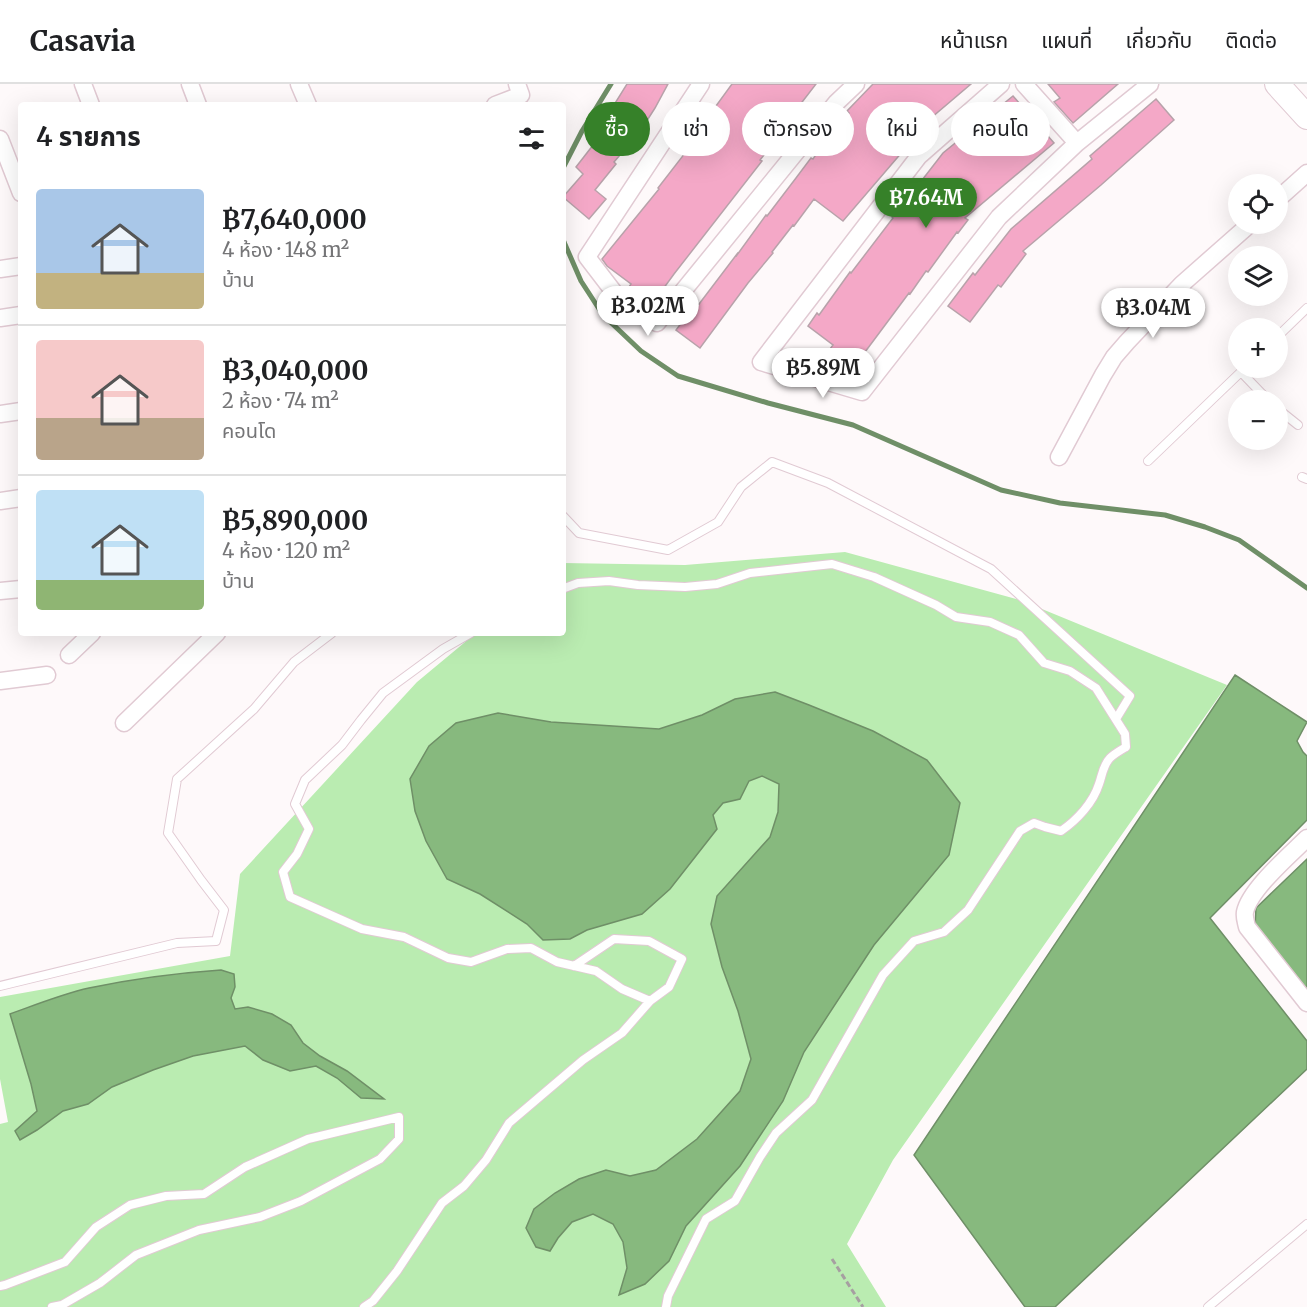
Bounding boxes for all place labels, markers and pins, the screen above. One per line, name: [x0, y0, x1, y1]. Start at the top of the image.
pin: ฿7.64M: [877, 178, 975, 229]
pin: ฿3.02M: [599, 286, 697, 337]
pin: ฿3.04M: [1104, 288, 1202, 339]
pin: ฿5.89M: [774, 348, 872, 399]

